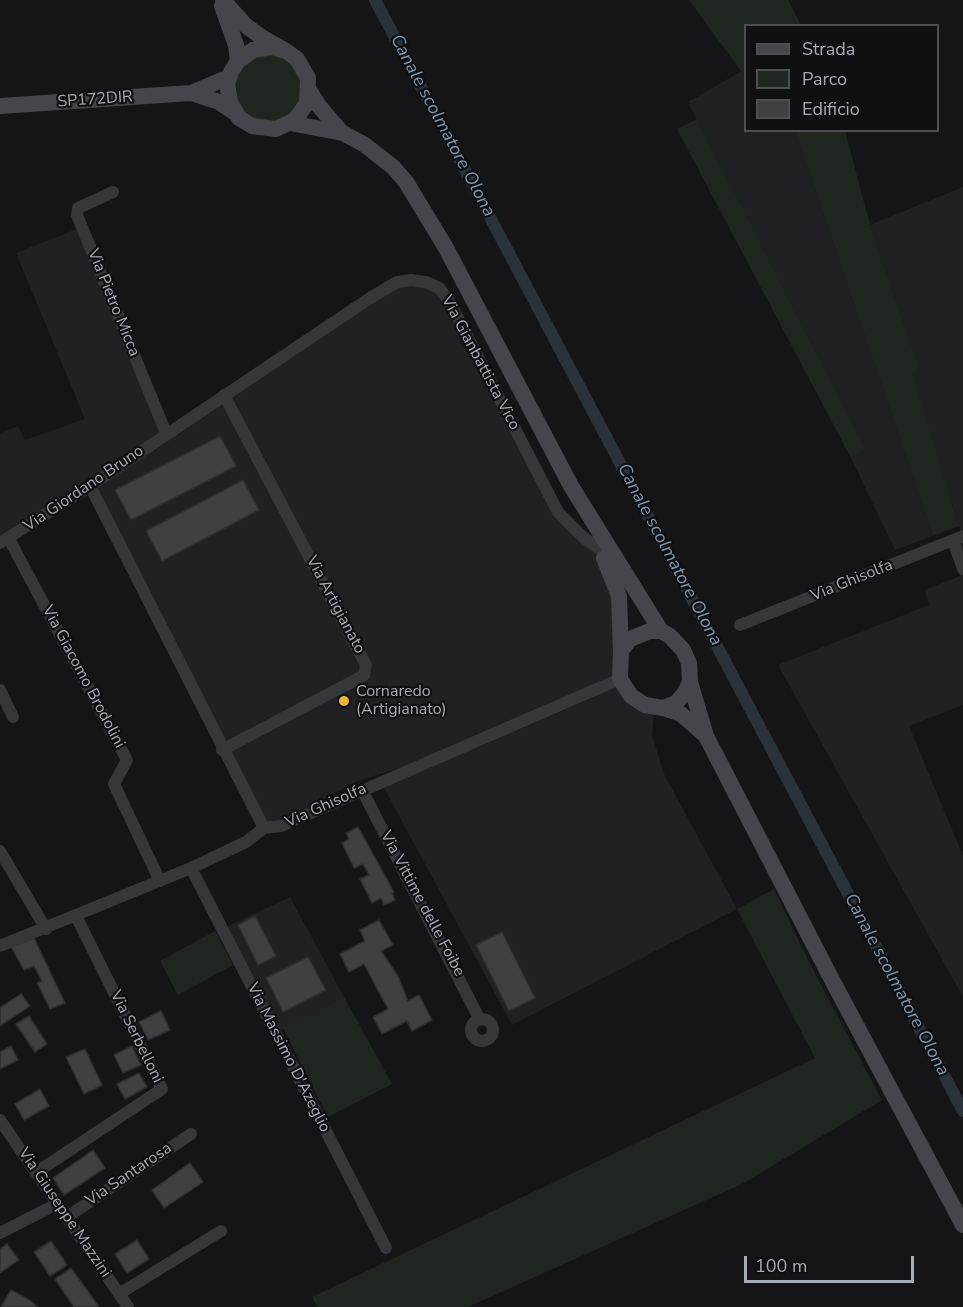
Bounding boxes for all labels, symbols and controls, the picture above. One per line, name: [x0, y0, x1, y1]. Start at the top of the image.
legend: [744, 24, 939, 132]
water label: Canale scolmatore Olona: [385, 31, 499, 221]
text: Strada: [802, 37, 855, 61]
text: Parco: [802, 67, 847, 91]
street label: SP172DIR: [57, 88, 133, 112]
text: Edificio: [802, 97, 860, 121]
street label: Via Pietro Micca: [83, 246, 143, 360]
street label: Via Gianbattista Vico: [436, 293, 524, 433]
street label: Via Giordano Bruno: [20, 442, 148, 536]
water label: Canale scolmatore Olona: [612, 460, 726, 650]
street label: Via Artigianato: [301, 553, 369, 657]
street label: Via Ghisolfa: [808, 556, 896, 606]
street label: Via Giacomo Brodolini: [37, 602, 129, 752]
place label: Cornaredo (Artigianato): [356, 682, 447, 720]
marker: Cornaredo (Artigianato): [337, 694, 351, 708]
street label: Via Ghisolfa: [283, 780, 369, 832]
street label: Via Vittime delle Foibe: [376, 828, 468, 980]
water label: Canale scolmatore Olona: [839, 890, 953, 1080]
street label: Via Massimo D'Azeglio: [242, 980, 334, 1136]
street label: Via Serbelloni: [105, 988, 167, 1086]
street label: Via Santarosa: [82, 1139, 176, 1211]
street label: Via Giuseppe Mazzini: [13, 1144, 115, 1282]
scale bar: [747, 1244, 916, 1282]
text: 100 m: [755, 1254, 807, 1278]

